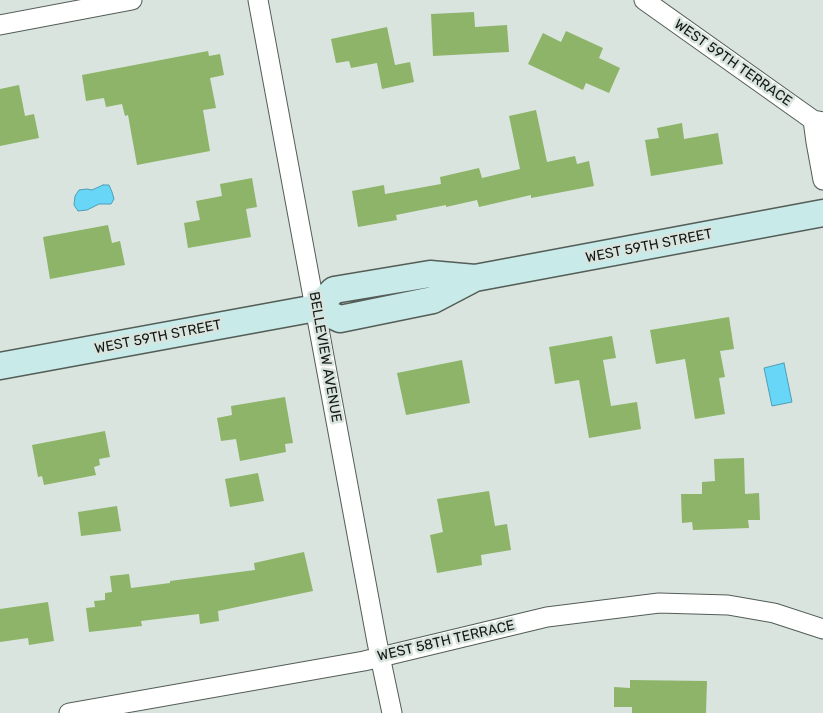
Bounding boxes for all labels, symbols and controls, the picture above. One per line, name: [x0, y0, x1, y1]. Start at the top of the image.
street label: WEST 59TH TERRACE: [671, 16, 795, 110]
street label: WEST 59TH STREET: [584, 225, 714, 267]
street label: BELLEVIEW AVENUE: [305, 290, 345, 424]
street label: WEST 59TH STREET: [93, 316, 223, 358]
street label: WEST 58TH TERRACE: [376, 617, 516, 665]

